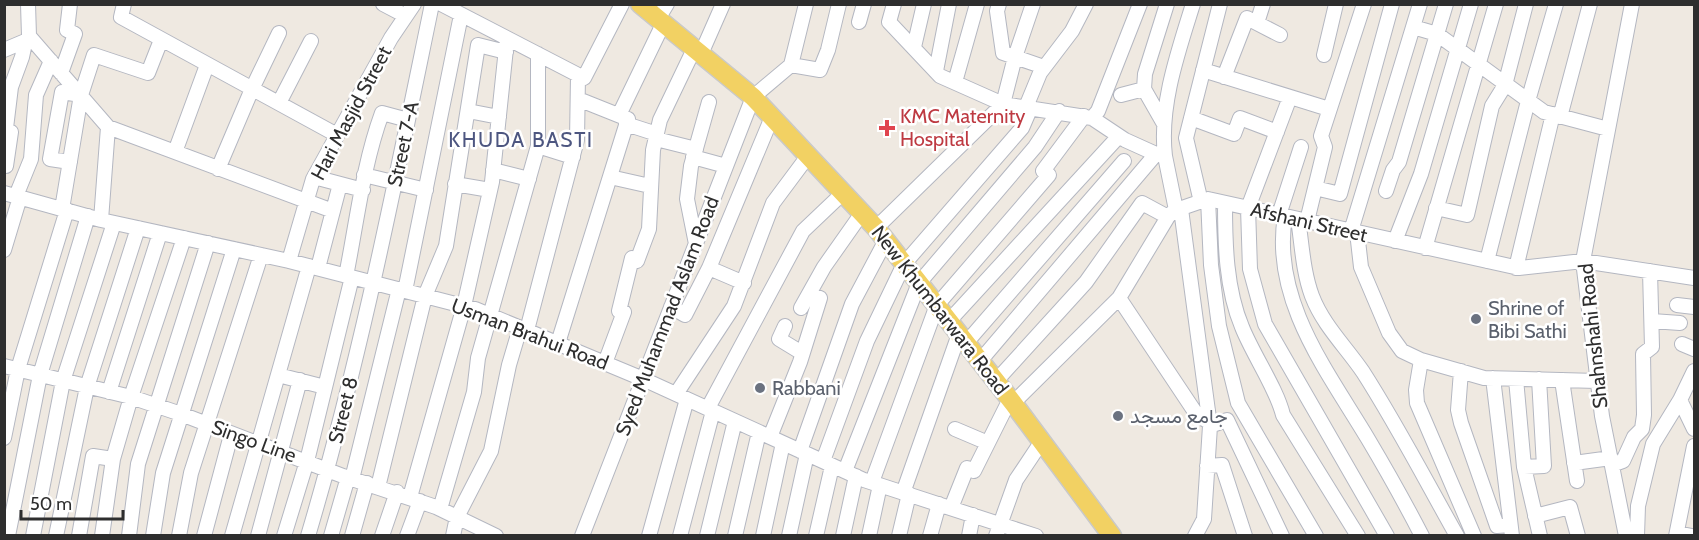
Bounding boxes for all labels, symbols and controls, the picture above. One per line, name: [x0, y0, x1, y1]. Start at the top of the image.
street label: Hari Masjid Street: [306, 42, 396, 184]
street label: Street 7-A: [382, 99, 424, 189]
place label: KMC Maternity Hospital: [900, 104, 1025, 151]
marker: KMC Maternity Hospital: [878, 119, 896, 137]
district label: KHUDA BASTI: [448, 127, 594, 152]
street label: Syed Muhammad Aslam Road: [610, 193, 724, 439]
street label: Afshani Street: [1248, 197, 1370, 247]
street label: New Khumbarwara Road: [867, 221, 1013, 399]
street label: Shahnshahi Road: [1573, 262, 1613, 410]
street label: Usman Brahui Road: [448, 293, 612, 375]
place label: Shrine of Bibi Sathi: [1488, 296, 1567, 343]
marker: Shrine of Bibi Sathi: [1469, 312, 1483, 326]
street label: Street 8: [323, 374, 363, 446]
place label: Rabbani: [772, 376, 841, 400]
marker: Rabbani: [753, 381, 767, 395]
place label: جامع مسجد: [1130, 404, 1228, 430]
marker: جامع مسجد: [1111, 409, 1125, 423]
street label: Singo Line: [208, 415, 300, 467]
scale bar: [21, 483, 123, 521]
text: 50 m: [30, 493, 72, 515]

